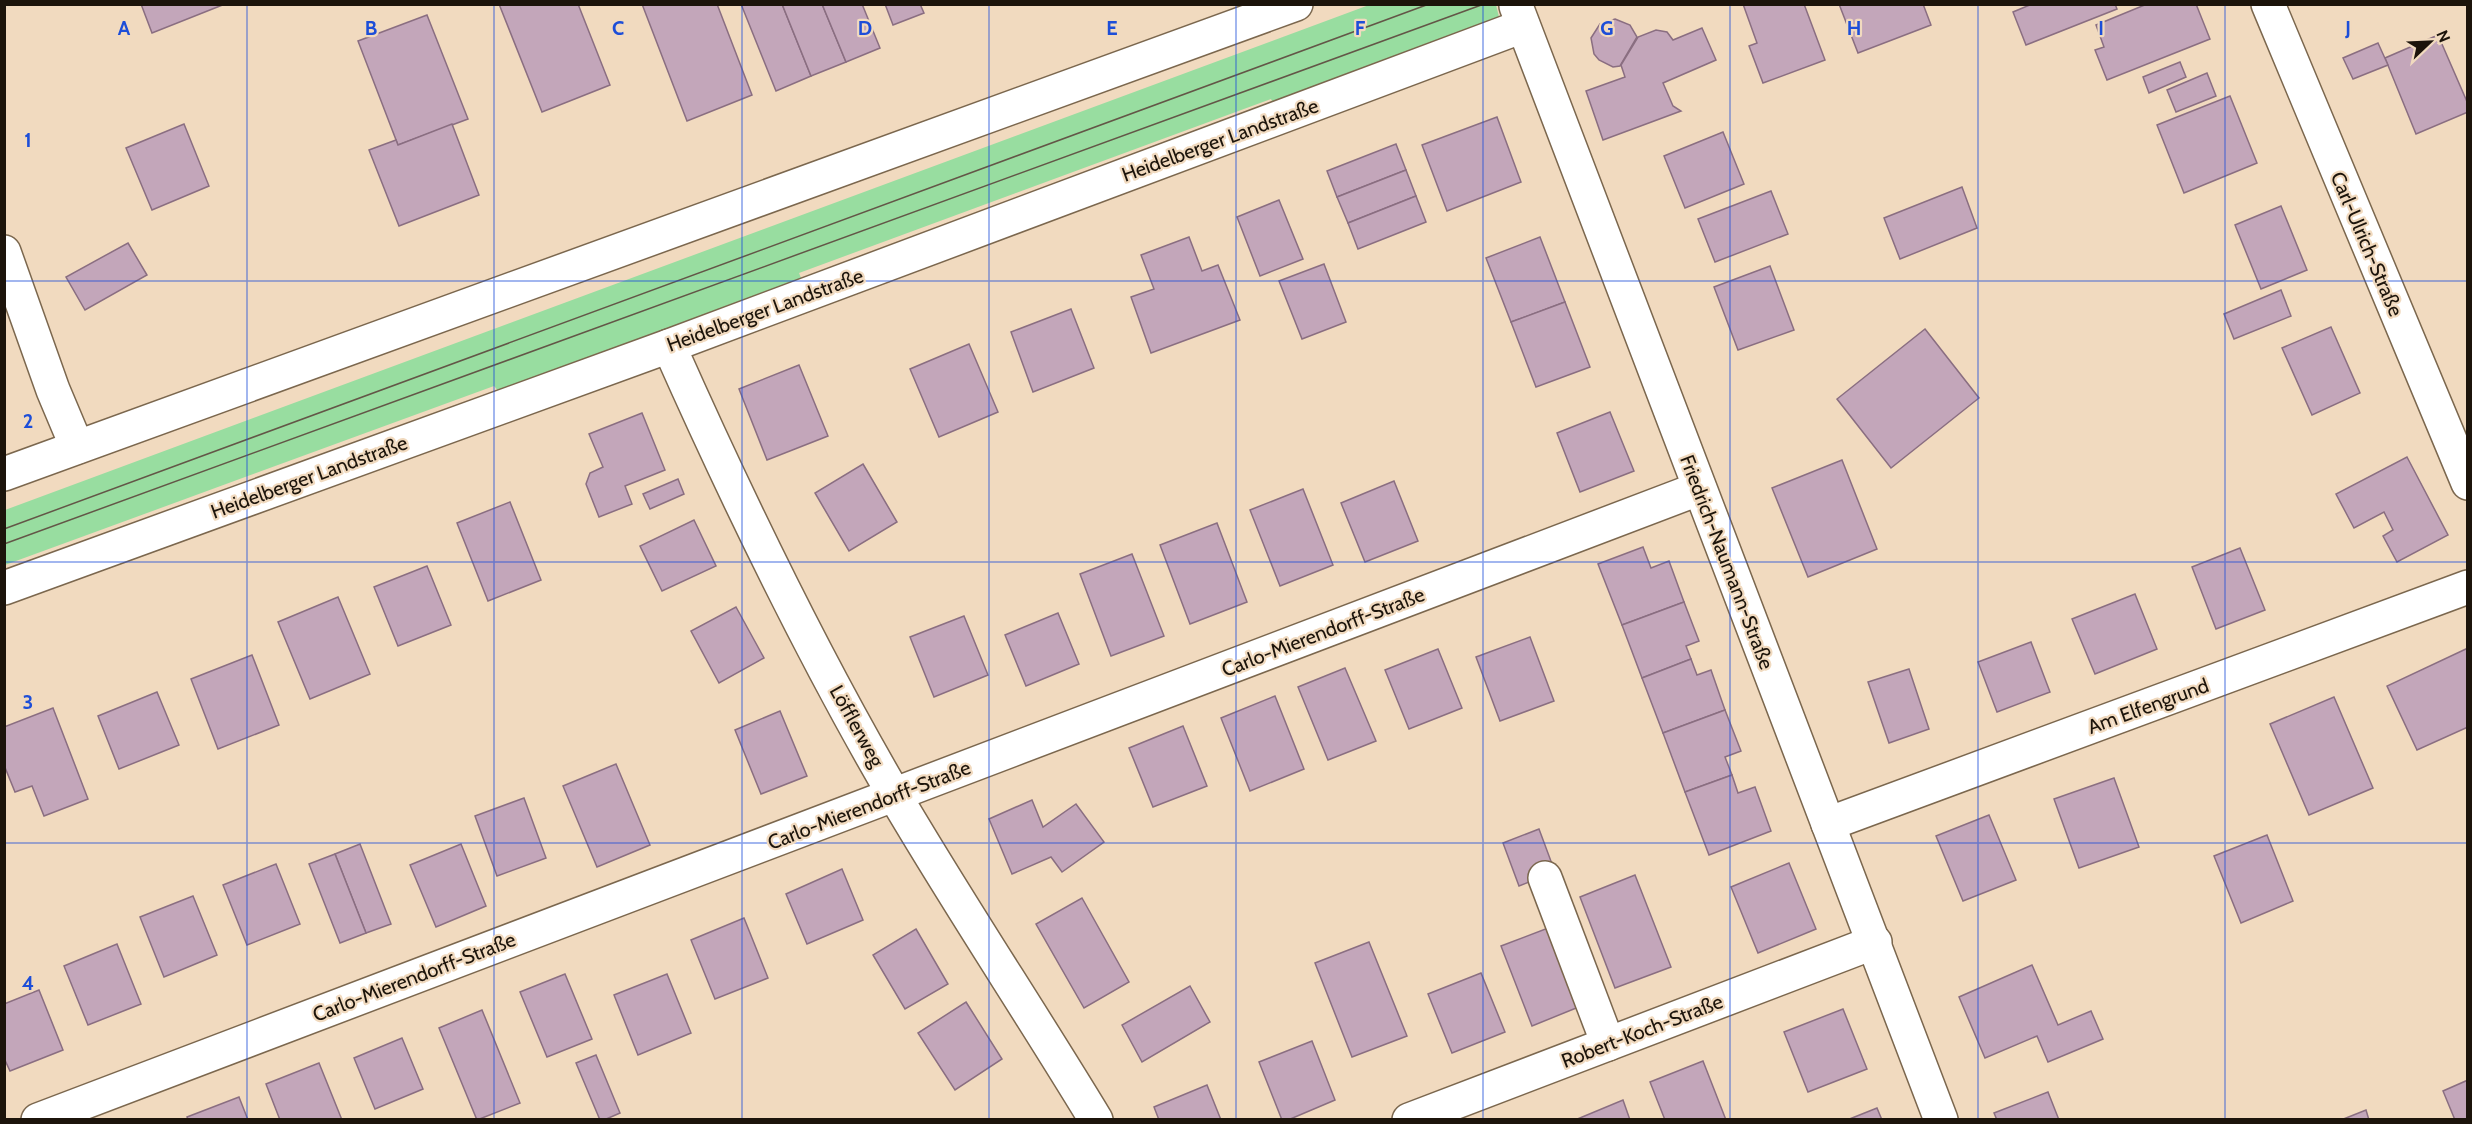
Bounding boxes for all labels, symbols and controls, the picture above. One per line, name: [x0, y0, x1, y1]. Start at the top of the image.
north arrow: [2400, 12, 2460, 72]
text: A: [118, 16, 131, 40]
text: B: [365, 16, 377, 40]
text: C: [612, 16, 624, 40]
text: D: [858, 16, 872, 40]
text: E: [1106, 16, 1118, 40]
text: F: [1355, 16, 1366, 40]
text: G: [1600, 16, 1614, 40]
text: H: [1847, 16, 1861, 40]
text: I: [2098, 16, 2104, 40]
text: J: [2344, 16, 2351, 40]
text: N: [2432, 27, 2454, 45]
street label: Heidelberger Landstraße: [1118, 93, 1322, 187]
text: 1: [24, 128, 32, 152]
street label: Carl-Ulrich-Straße: [2326, 168, 2408, 320]
street label: Heidelberger Landstraße: [663, 263, 867, 357]
text: 2: [23, 409, 33, 433]
street label: Heidelberger Landstraße: [207, 430, 411, 524]
street label: Friedrich-Naumann-Straße: [1675, 451, 1779, 673]
street label: Carlo-Mierendorff-Straße: [1218, 582, 1428, 682]
street label: Am Elfengrund: [2084, 673, 2212, 739]
street label: Löfflerweg: [825, 681, 890, 772]
text: 3: [23, 690, 33, 714]
street label: Carlo-Mierendorff-Straße: [764, 755, 974, 855]
street label: Carlo-Mierendorff-Straße: [309, 927, 519, 1027]
text: 4: [22, 971, 34, 995]
street label: Robert-Koch-Straße: [1558, 989, 1726, 1073]

